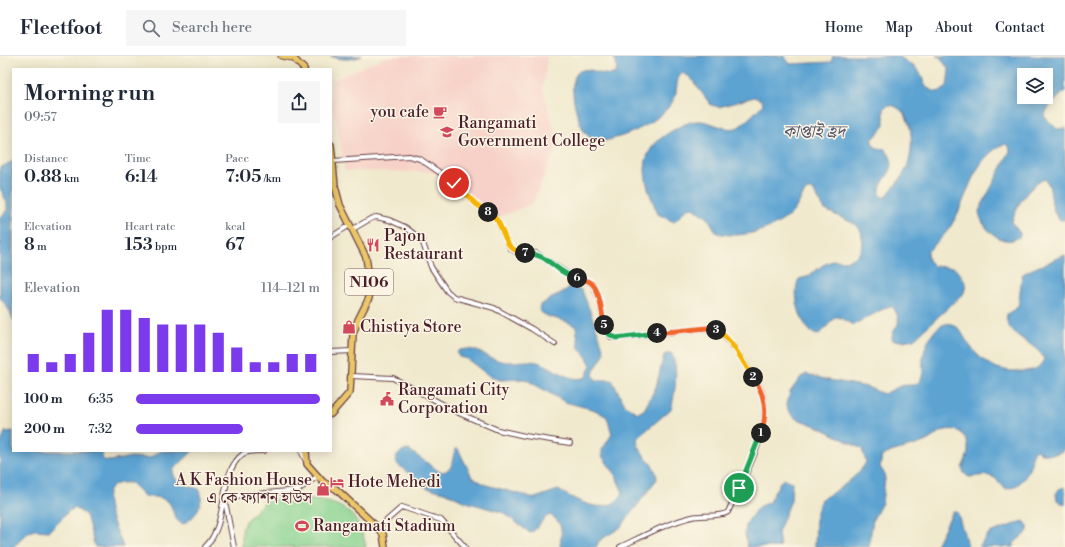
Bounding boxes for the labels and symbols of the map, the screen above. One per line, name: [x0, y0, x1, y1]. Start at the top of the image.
place label: you cafe: [369, 102, 429, 122]
cafe icon: you cafe: [432, 104, 448, 120]
place label: Rangamati Government College: [458, 113, 605, 151]
water label: কাপ্তাই হ্রদ: [783, 121, 848, 143]
school or university icon: Rangamati Government College: [439, 124, 455, 140]
pin: [437, 166, 471, 200]
pin: 8: [478, 202, 498, 222]
place label: Pajon Restaurant: [384, 226, 464, 264]
restaurant icon: Pajon Restaurant: [365, 237, 381, 253]
pin: 7: [515, 243, 535, 263]
pin: 6: [567, 268, 587, 288]
road number: N106: [345, 269, 393, 295]
pin: 5: [594, 315, 614, 335]
place label: Chistiya Store: [360, 317, 462, 337]
shop icon: Chistiya Store: [341, 319, 357, 335]
pin: 3: [706, 320, 726, 340]
pin: 4: [647, 323, 667, 343]
pin: 2: [743, 367, 763, 387]
place label: Rangamati City Corporation: [398, 380, 510, 418]
public building icon: Rangamati City Corporation: [379, 391, 395, 407]
pin: 1: [751, 423, 771, 443]
place label: A K Fashion House এ কে ফ্যাশন হাউস: [175, 470, 313, 508]
pin: [722, 471, 756, 505]
place label: Hote Mehedi: [348, 472, 441, 492]
hotel icon: Hote Mehedi: [329, 474, 345, 490]
shop icon: A K Fashion House এ কে ফ্যাশন হাউস: [315, 481, 331, 497]
place label: Rangamati Stadium: [313, 516, 456, 536]
sports icon: Rangamati Stadium: [294, 518, 310, 534]

